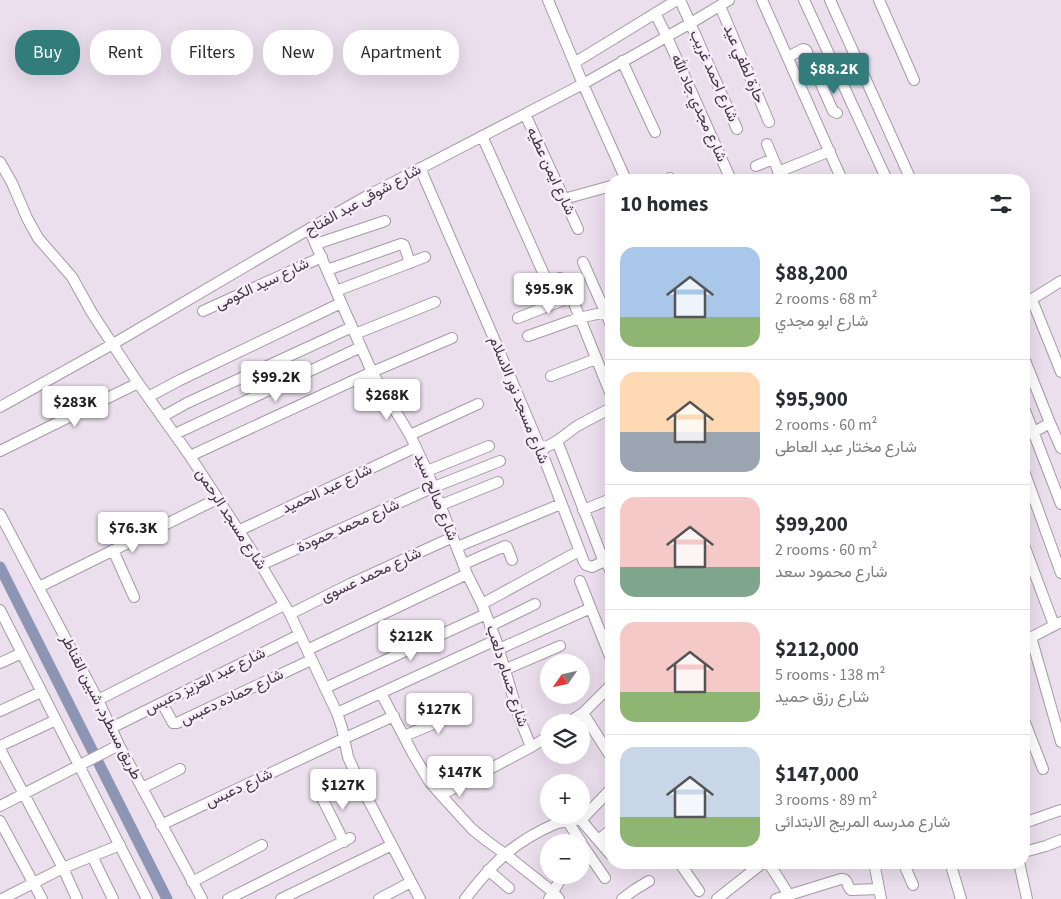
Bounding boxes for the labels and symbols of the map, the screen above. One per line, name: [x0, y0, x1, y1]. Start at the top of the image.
street label: حارة لطفي عيد: [716, 21, 770, 107]
street label: شارع احمد غريب: [684, 27, 744, 125]
street label: شارع مجدي جاد الله: [664, 51, 732, 166]
pin: $88.2K: [793, 52, 875, 95]
street label: شارع ايمن عطيه: [521, 124, 581, 219]
street label: شارع شوقى عبد الفتاح: [301, 159, 425, 241]
street label: شارع سيد الكومى: [212, 253, 313, 315]
pin: $95.9K: [508, 272, 590, 315]
street label: شارع مسجد نور الاسلام: [484, 333, 554, 467]
pin: $99.2K: [235, 360, 317, 403]
pin: $268K: [352, 378, 422, 421]
pin: $283K: [40, 386, 110, 428]
street label: شارع صالح سيد: [409, 450, 463, 544]
street label: شارع عبد الحميد: [279, 459, 376, 519]
street label: شارع مسجد الرحمن: [190, 464, 272, 574]
street label: شارع محمد حمودة: [293, 494, 403, 558]
pin: $76.3K: [92, 512, 174, 554]
street label: شارع محمد عسوى: [317, 542, 425, 607]
pin: $212K: [376, 620, 446, 662]
street label: شارع حسام دلعب: [481, 622, 533, 730]
street label: طريق مسطرد, شبين القناطر: [55, 630, 147, 784]
street label: شارع عبد العزيز دعبس: [141, 643, 269, 719]
north arrow: [540, 654, 590, 704]
street label: شارع حماده دعبس: [177, 664, 287, 730]
pin: $127K: [404, 692, 474, 735]
pin: $147K: [425, 756, 495, 798]
street label: شارع دعبس: [202, 763, 276, 813]
pin: $127K: [308, 768, 378, 811]

